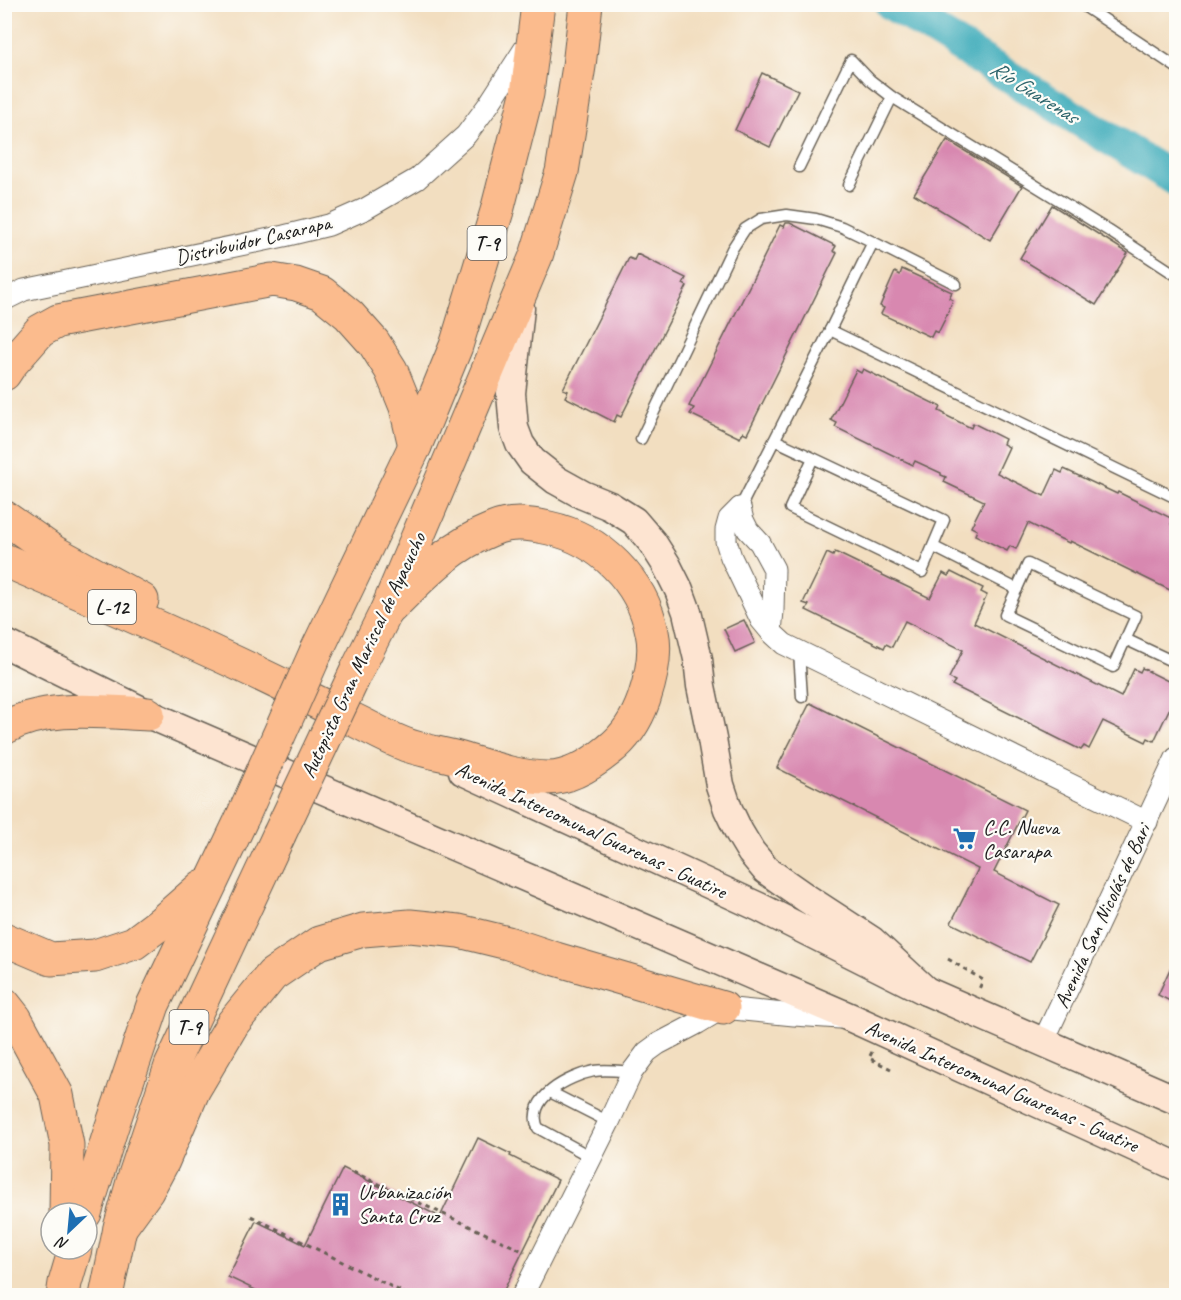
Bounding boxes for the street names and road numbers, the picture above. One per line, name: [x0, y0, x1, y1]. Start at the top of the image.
street label: Distribuidor Casarapa: [173, 209, 335, 270]
road number: T-9: [468, 226, 506, 260]
street label: Autopista Gran Mariscal de Ayacucho: [295, 527, 432, 782]
road number: L-12: [88, 590, 136, 624]
street label: Avenida Intercomunal Guarenas - Guatire: [451, 756, 733, 905]
street label: Avenida San Nicolás de Bari: [1048, 817, 1157, 1012]
road number: T-9: [170, 1010, 208, 1044]
street label: Avenida Intercomunal Guarenas - Guatire: [862, 1014, 1144, 1159]

